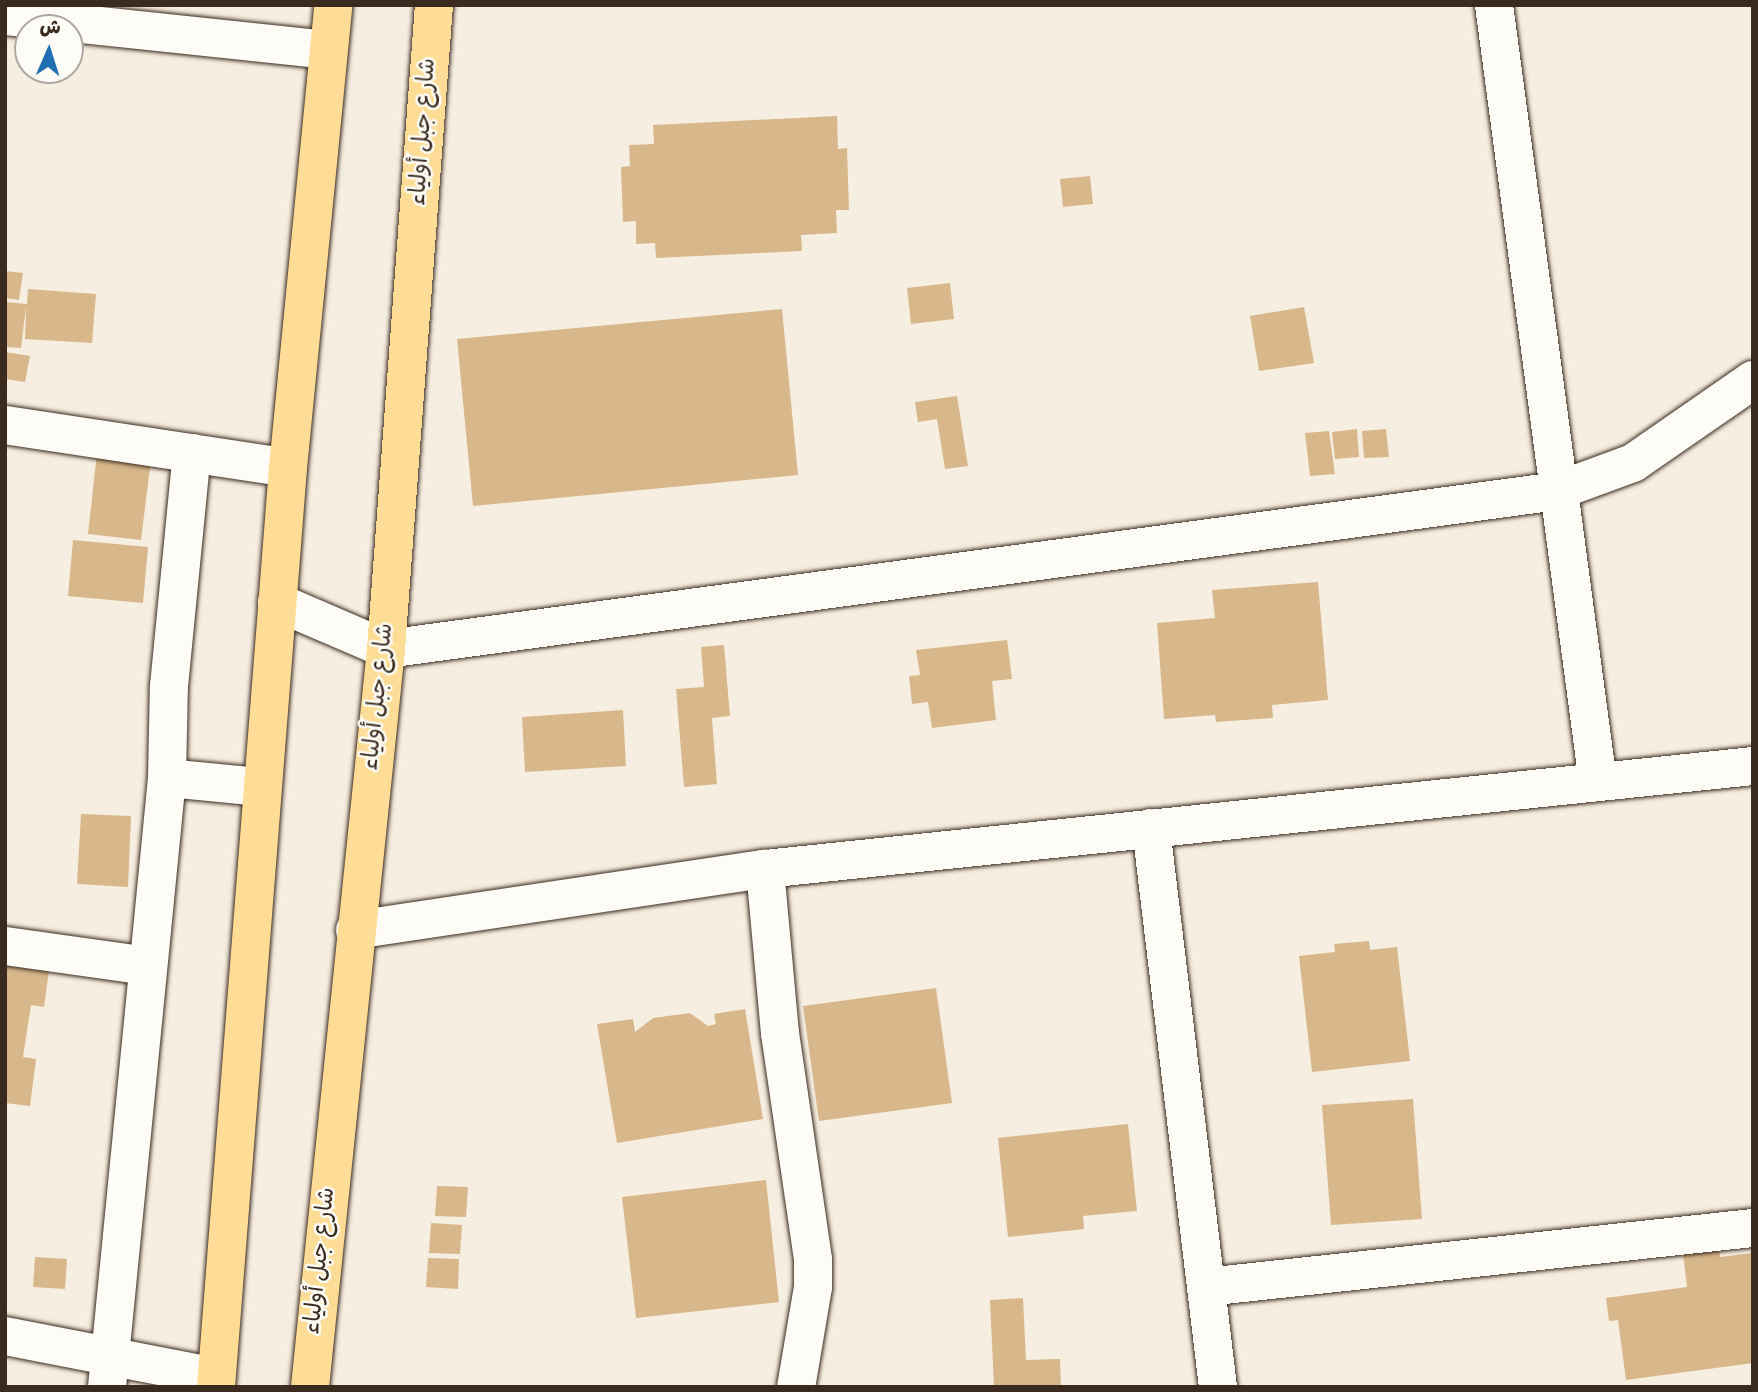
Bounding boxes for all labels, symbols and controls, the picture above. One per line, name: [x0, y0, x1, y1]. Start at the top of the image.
north arrow: [14, 14, 84, 84]
text: ش: [39, 15, 61, 44]
street label: شارع جبل أولياء: [406, 57, 444, 207]
street label: شارع جبل أولياء: [359, 622, 401, 772]
street label: شارع جبل أولياء: [301, 1186, 343, 1336]

